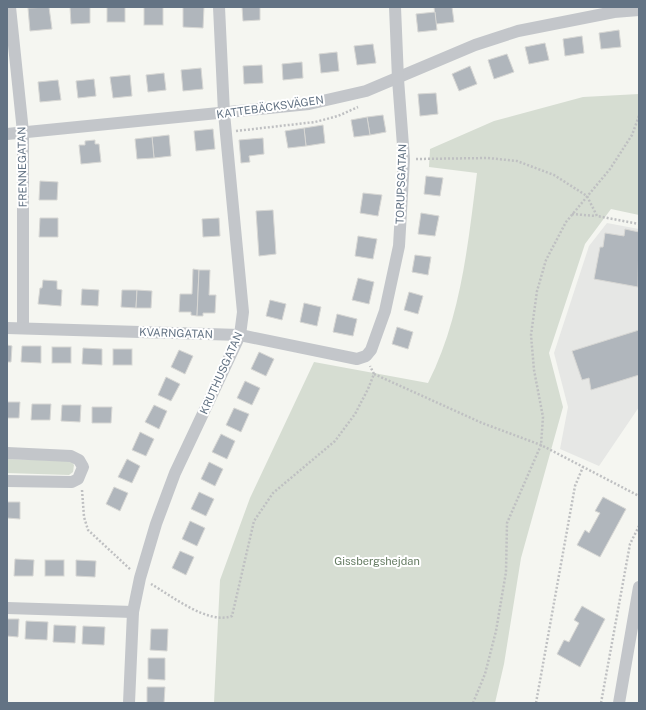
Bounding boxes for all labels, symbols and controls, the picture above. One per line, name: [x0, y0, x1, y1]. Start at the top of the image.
street label: KATTEBÄCKSVÄGEN: [215, 93, 324, 120]
street label: FRENNEGATAN: [15, 126, 29, 208]
street label: TORUPSGATAN: [394, 144, 408, 224]
street label: KVARNGATAN: [139, 326, 213, 340]
street label: KRUTHUSGATAN: [197, 330, 245, 416]
park label: Gissbergshejdan: [334, 555, 420, 567]

